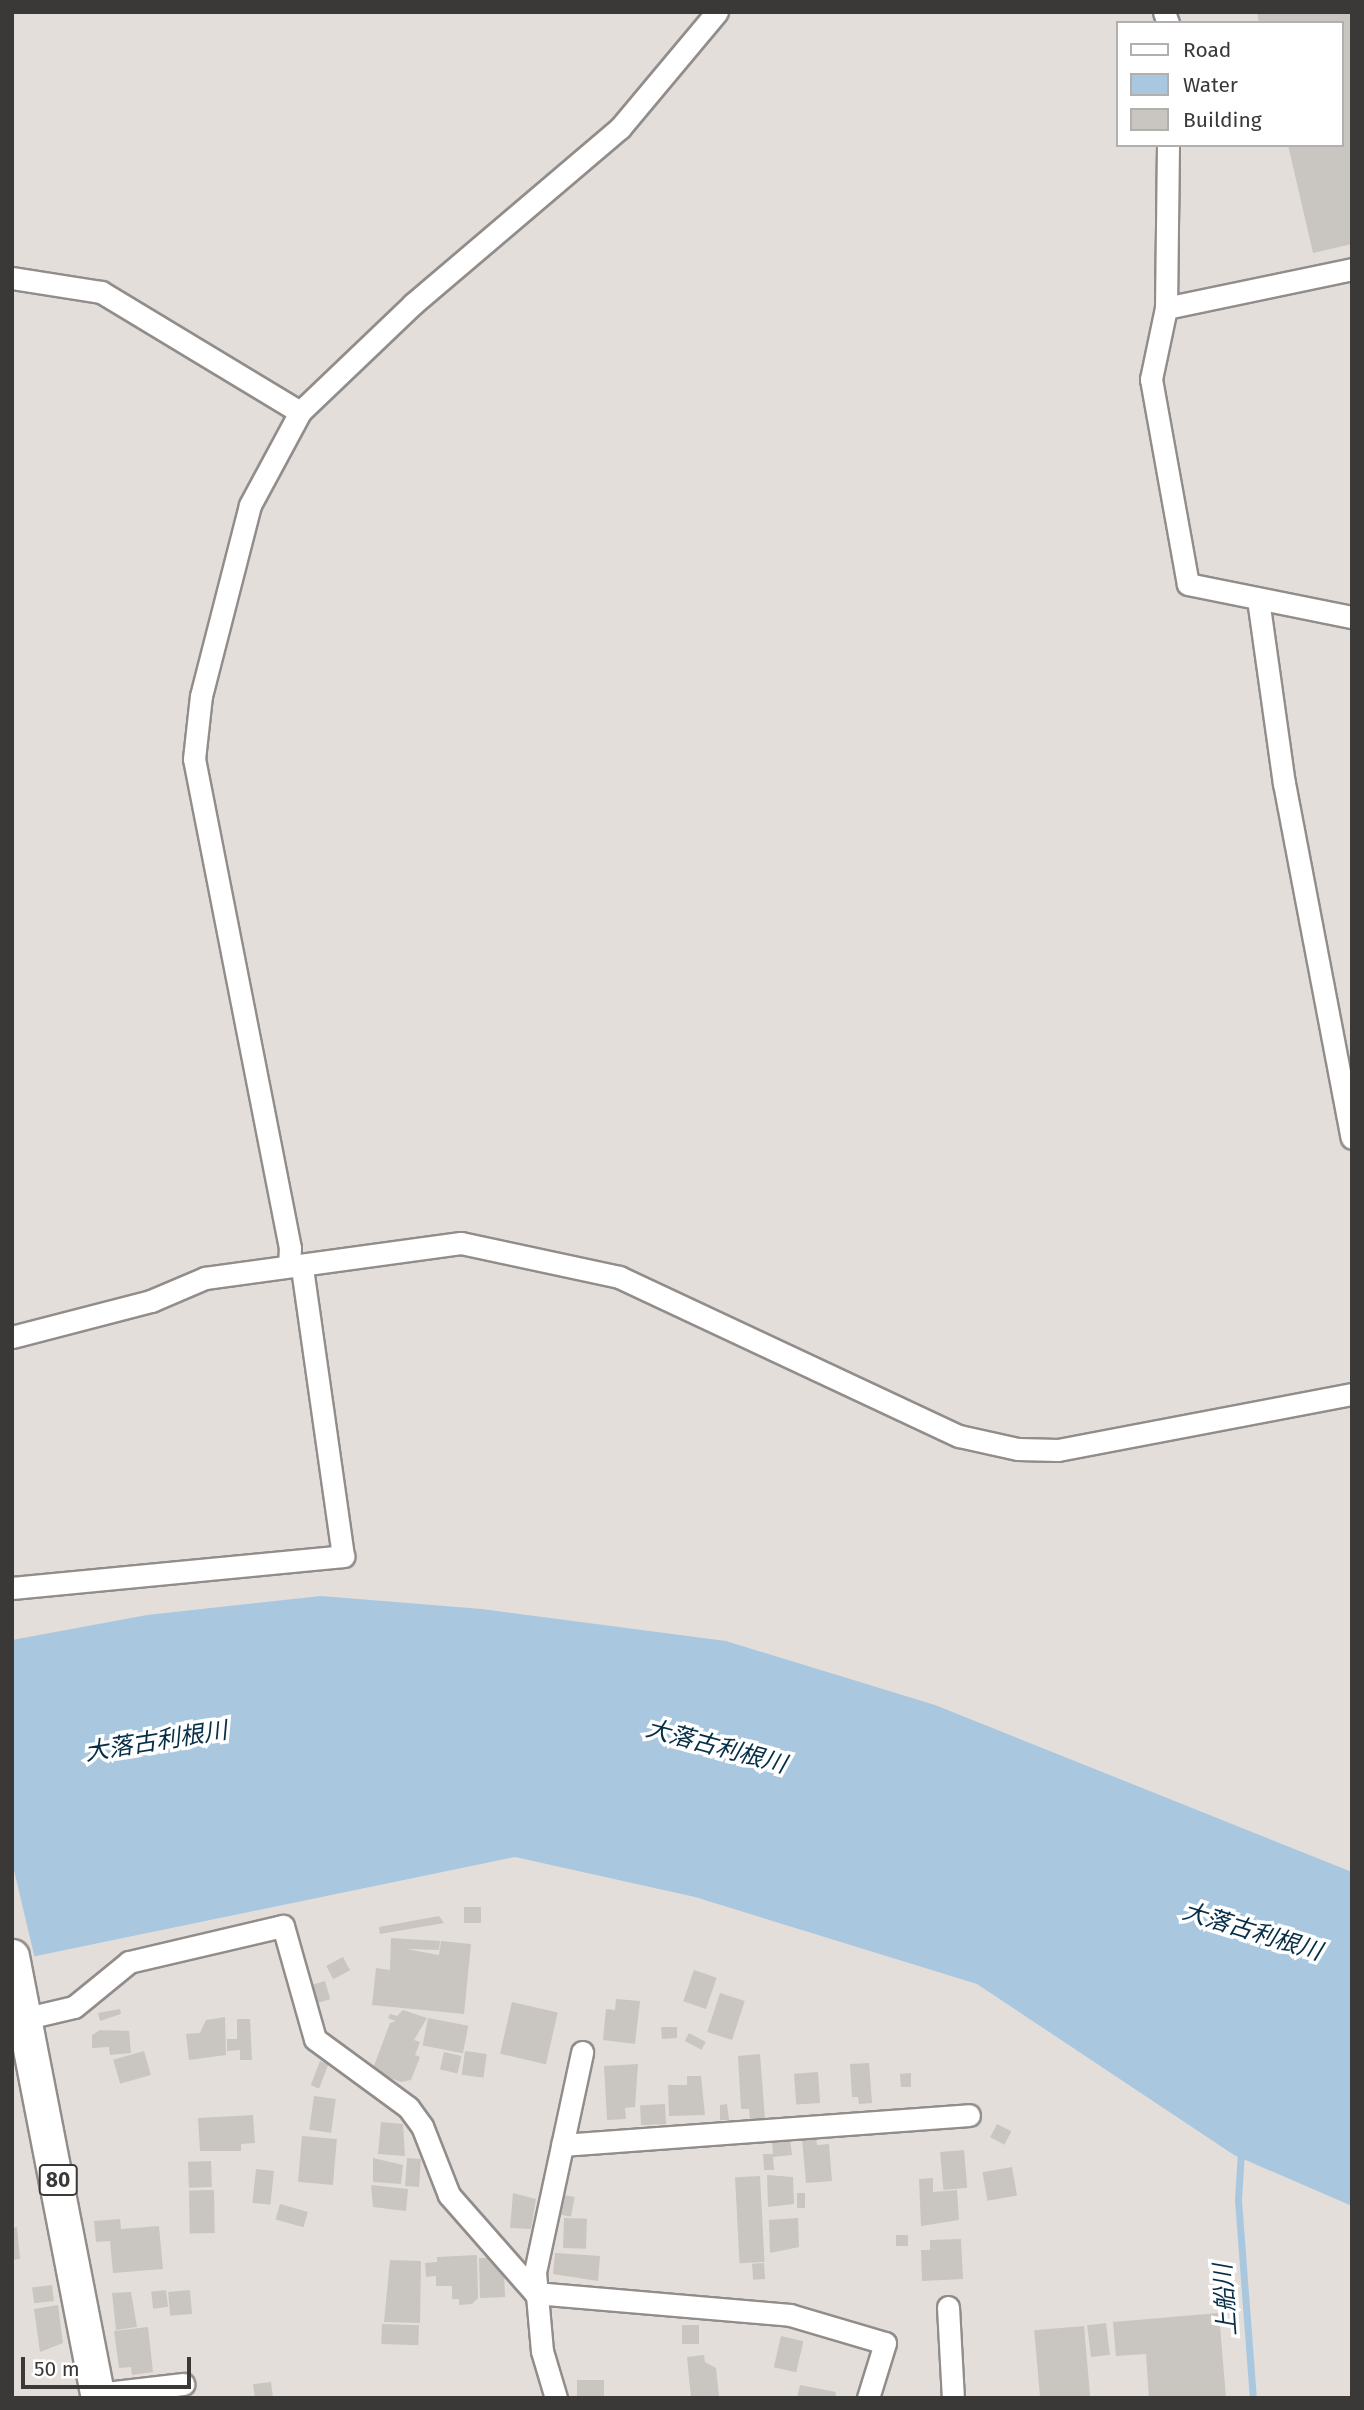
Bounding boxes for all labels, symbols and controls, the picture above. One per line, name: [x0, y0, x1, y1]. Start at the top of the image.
legend: [1116, 21, 1343, 147]
text: Road: [1183, 37, 1231, 63]
text: Water: [1183, 72, 1238, 98]
text: Building: [1183, 107, 1262, 133]
water label: 大落古利根川: [643, 1714, 789, 1780]
water label: 大落古利根川: [83, 1717, 229, 1767]
water label: 大落古利根川: [1179, 1897, 1325, 1967]
road number: 80: [39, 2162, 77, 2198]
water label: 上船川: [1209, 2263, 1243, 2337]
scale bar: [24, 2344, 194, 2388]
text: 50 m: [34, 2356, 80, 2382]

